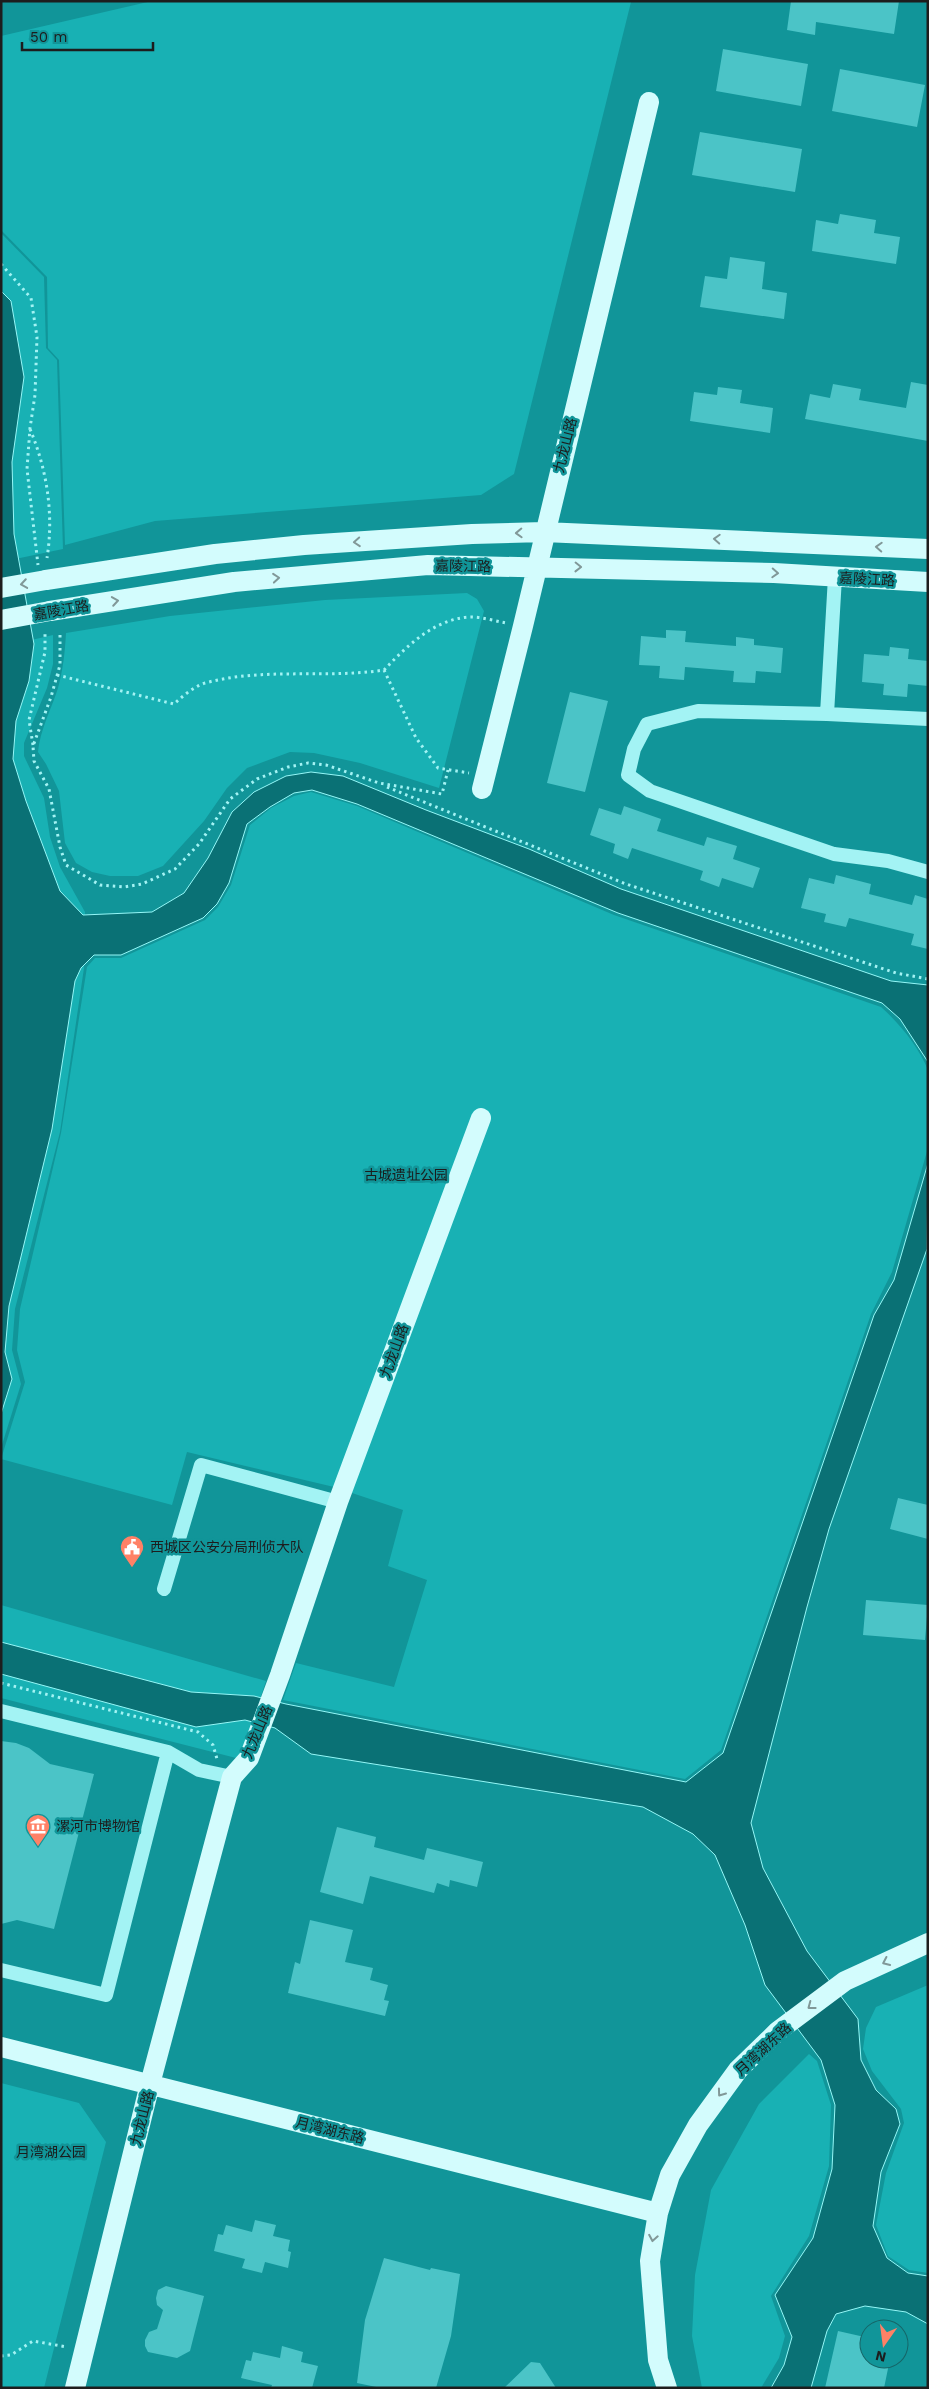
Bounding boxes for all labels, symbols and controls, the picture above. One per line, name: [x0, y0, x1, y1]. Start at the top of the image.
scale bar: [22, 20, 154, 52]
text: 50 m: [30, 28, 67, 46]
street label: 九龙山路: [550, 416, 580, 474]
one-way arrow: [515, 527, 523, 538]
one-way arrow: [712, 534, 720, 545]
one-way arrow: [353, 536, 361, 547]
one-way arrow: [875, 541, 883, 552]
street label: 嘉陵江路: [435, 558, 491, 574]
one-way arrow: [574, 562, 582, 572]
one-way arrow: [772, 568, 780, 578]
street label: 嘉陵江路: [839, 570, 895, 588]
one-way arrow: [272, 573, 280, 584]
one-way arrow: [19, 578, 27, 589]
one-way arrow: [111, 596, 120, 606]
street label: 嘉陵江路: [32, 597, 90, 623]
park label: 古城遗址公园: [364, 1167, 448, 1183]
street label: 九龙山路: [377, 1322, 411, 1380]
public building icon: 西城区公安分局刑侦大队: [119, 1534, 145, 1568]
place label: 西城区公安分局刑侦大队: [150, 1539, 304, 1555]
street label: 九龙山路: [239, 1703, 275, 1761]
museum icon: 漯河市博物馆: [25, 1813, 51, 1847]
place label: 漯河市博物馆: [56, 1818, 140, 1834]
one-way arrow: [882, 1955, 891, 1966]
one-way arrow: [807, 2000, 817, 2009]
street label: 月湾湖东路: [732, 2019, 794, 2079]
one-way arrow: [718, 2087, 727, 2097]
street label: 九龙山路: [127, 2089, 157, 2147]
street label: 月湾湖东路: [294, 2114, 366, 2146]
park label: 月湾湖公园: [16, 2144, 86, 2160]
one-way arrow: [649, 2234, 659, 2242]
north arrow: [859, 2319, 909, 2369]
text: N: [874, 2348, 888, 2366]

